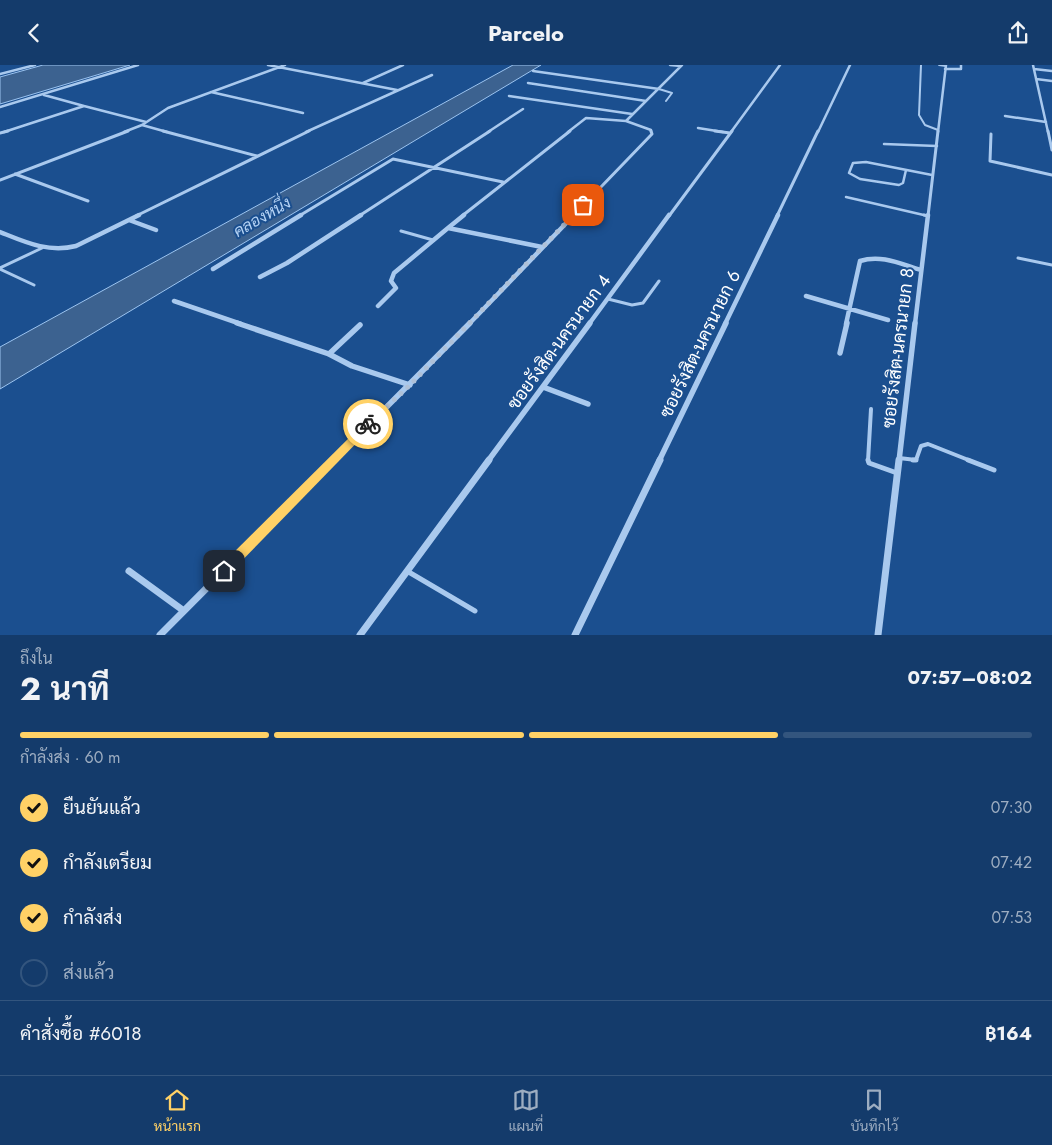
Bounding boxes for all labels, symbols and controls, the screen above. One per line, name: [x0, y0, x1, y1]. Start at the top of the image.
text: Parcelo: [488, 17, 564, 49]
icon: back: [20, 19, 48, 47]
icon: share: [1004, 19, 1032, 47]
pin: [562, 184, 604, 226]
water label: คลองหนึ่ง: [227, 189, 295, 243]
icon: bag: [569, 191, 597, 219]
street label: ซอยรังสิต-นครนายก 6: [653, 266, 747, 422]
street label: ซอยรังสิต-นครนายก 8: [875, 266, 921, 430]
street label: ซอยรังสิต-นครนายก 4: [501, 269, 617, 415]
courier: [343, 399, 393, 449]
icon: bike: [354, 410, 382, 438]
pin: [203, 550, 245, 592]
icon: home: [210, 557, 238, 585]
text: ถึงใน: [20, 647, 53, 670]
text: 07:57–08:02: [908, 664, 1032, 691]
text: 2 นาที: [20, 666, 109, 712]
text: กำลังส่ง · 60 m: [20, 746, 121, 769]
icon: check: [20, 794, 48, 822]
text: ยืนยันแล้ว: [63, 794, 141, 821]
text: 07:30: [991, 796, 1032, 819]
icon: check: [20, 849, 48, 877]
text: กำลังเตรียม: [63, 849, 152, 876]
text: 07:42: [991, 851, 1032, 874]
icon: check: [20, 904, 48, 932]
text: กำลังส่ง: [63, 904, 122, 931]
text: 07:53: [991, 906, 1032, 929]
text: ส่งแล้ว: [63, 959, 114, 986]
text: คำสั่งซื้อ #6018: [20, 1020, 142, 1047]
text: ฿164: [985, 1020, 1032, 1047]
tab: หน้าแรก: [154, 1086, 201, 1136]
tab: แผนที่: [508, 1086, 543, 1136]
tab: บันทึกไว้: [851, 1086, 898, 1136]

